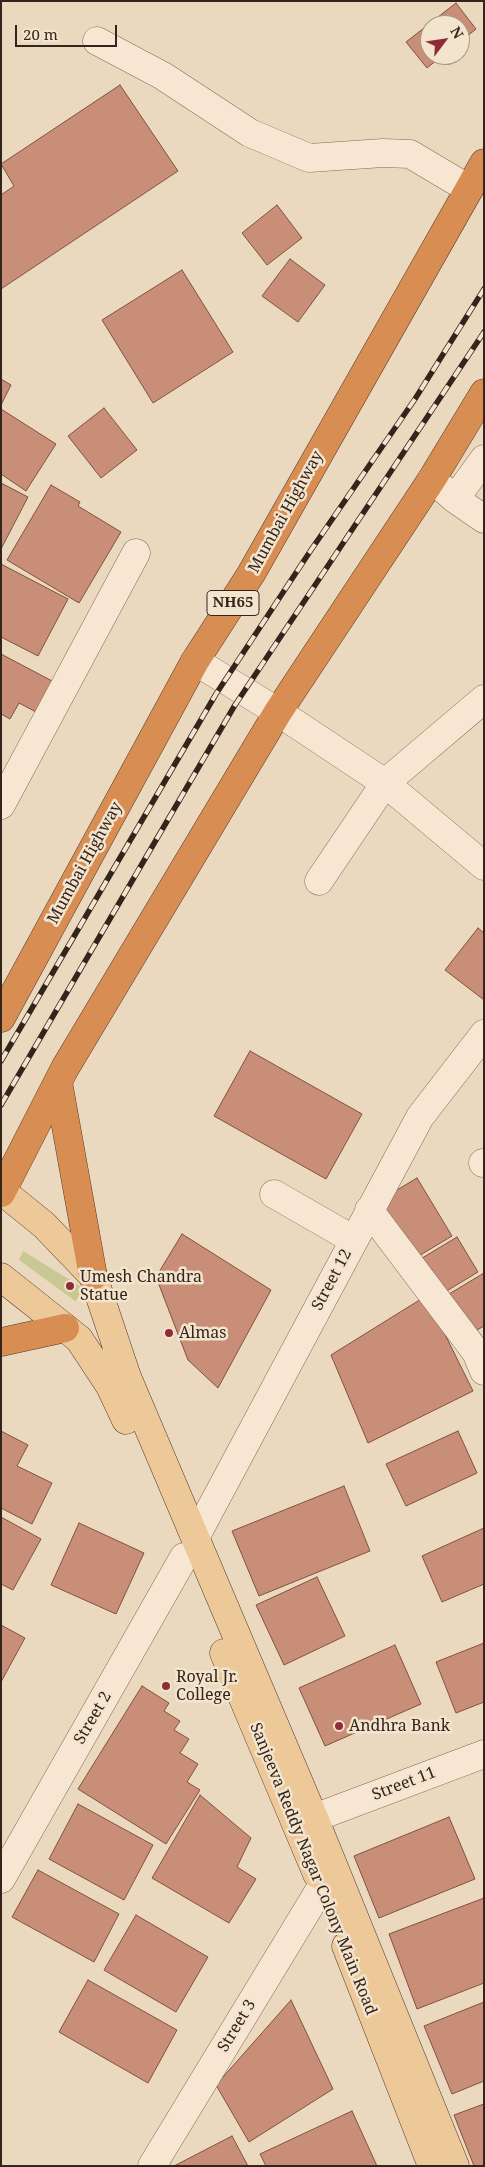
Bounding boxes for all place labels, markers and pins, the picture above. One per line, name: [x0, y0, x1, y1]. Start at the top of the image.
place label: Umesh Chandra Statue: [80, 1267, 202, 1305]
marker: Umesh Chandra Statue: [64, 1280, 76, 1292]
place label: Almas: [179, 1323, 227, 1343]
marker: Almas: [163, 1327, 175, 1339]
place label: Royal Jr. College: [176, 1667, 238, 1705]
marker: Royal Jr. College: [160, 1680, 172, 1692]
place label: Andhra Bank: [349, 1716, 450, 1736]
marker: Andhra Bank: [333, 1720, 345, 1732]

